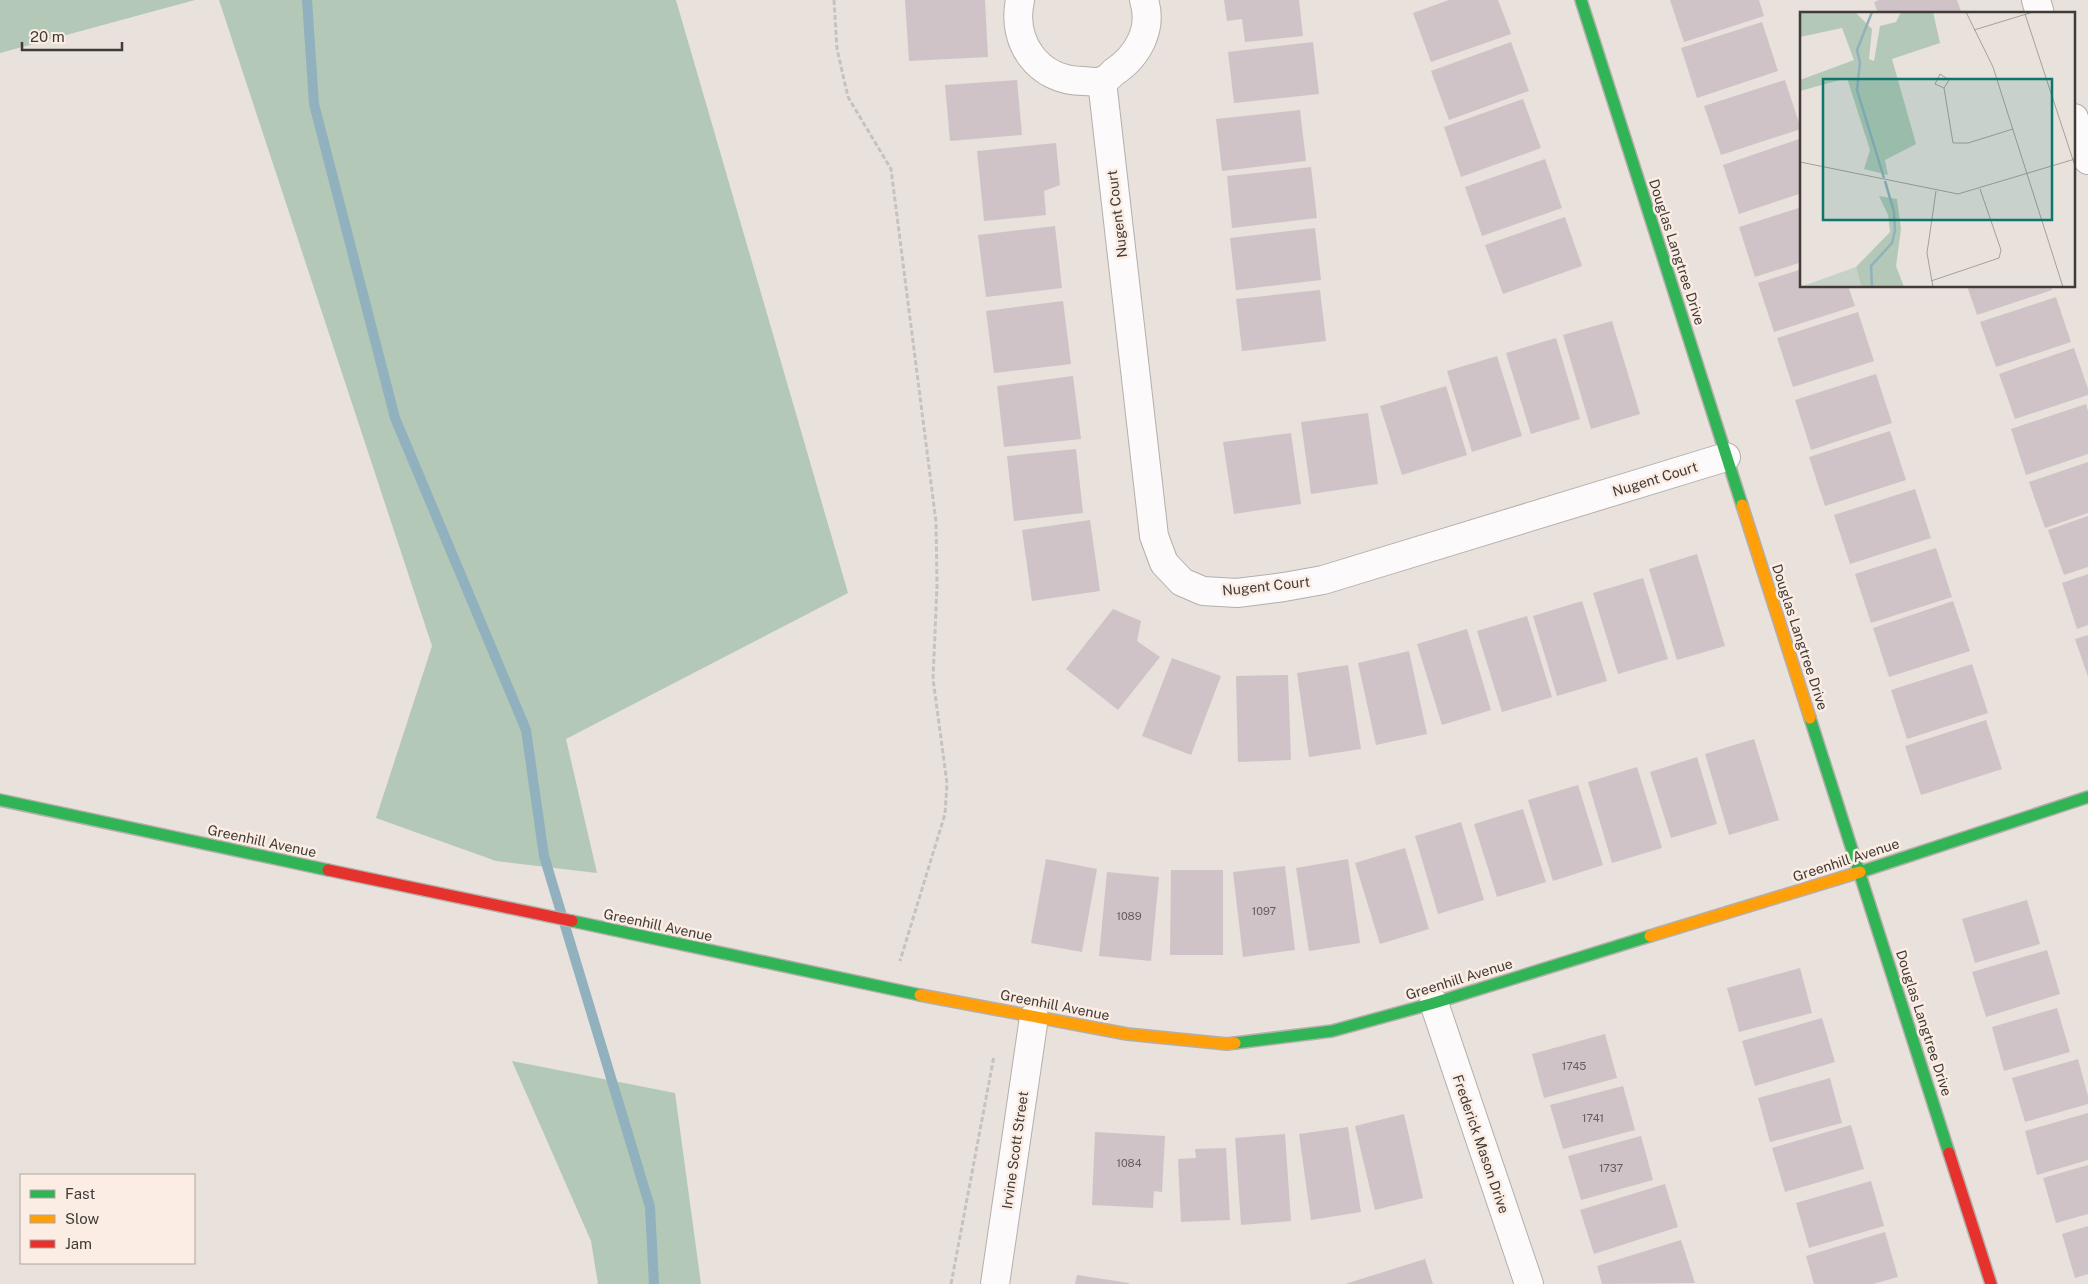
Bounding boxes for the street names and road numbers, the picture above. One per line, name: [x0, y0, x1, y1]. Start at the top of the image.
street label: Nugent Court: [1104, 169, 1130, 259]
street label: Douglas Langtree Drive: [1646, 177, 1708, 327]
street label: Nugent Court: [1611, 458, 1699, 500]
street label: Douglas Langtree Drive: [1769, 562, 1831, 712]
street label: Nugent Court: [1221, 573, 1311, 599]
street label: Greenhill Avenue: [206, 822, 318, 860]
street label: Greenhill Avenue: [1791, 835, 1901, 885]
street label: Greenhill Avenue: [602, 906, 714, 944]
street label: Douglas Langtree Drive: [1893, 948, 1955, 1098]
street label: Greenhill Avenue: [1404, 955, 1514, 1003]
street label: Greenhill Avenue: [999, 987, 1111, 1023]
street label: Frederick Mason Drive: [1450, 1073, 1512, 1216]
street label: Irvine Scott Street: [999, 1090, 1031, 1210]

